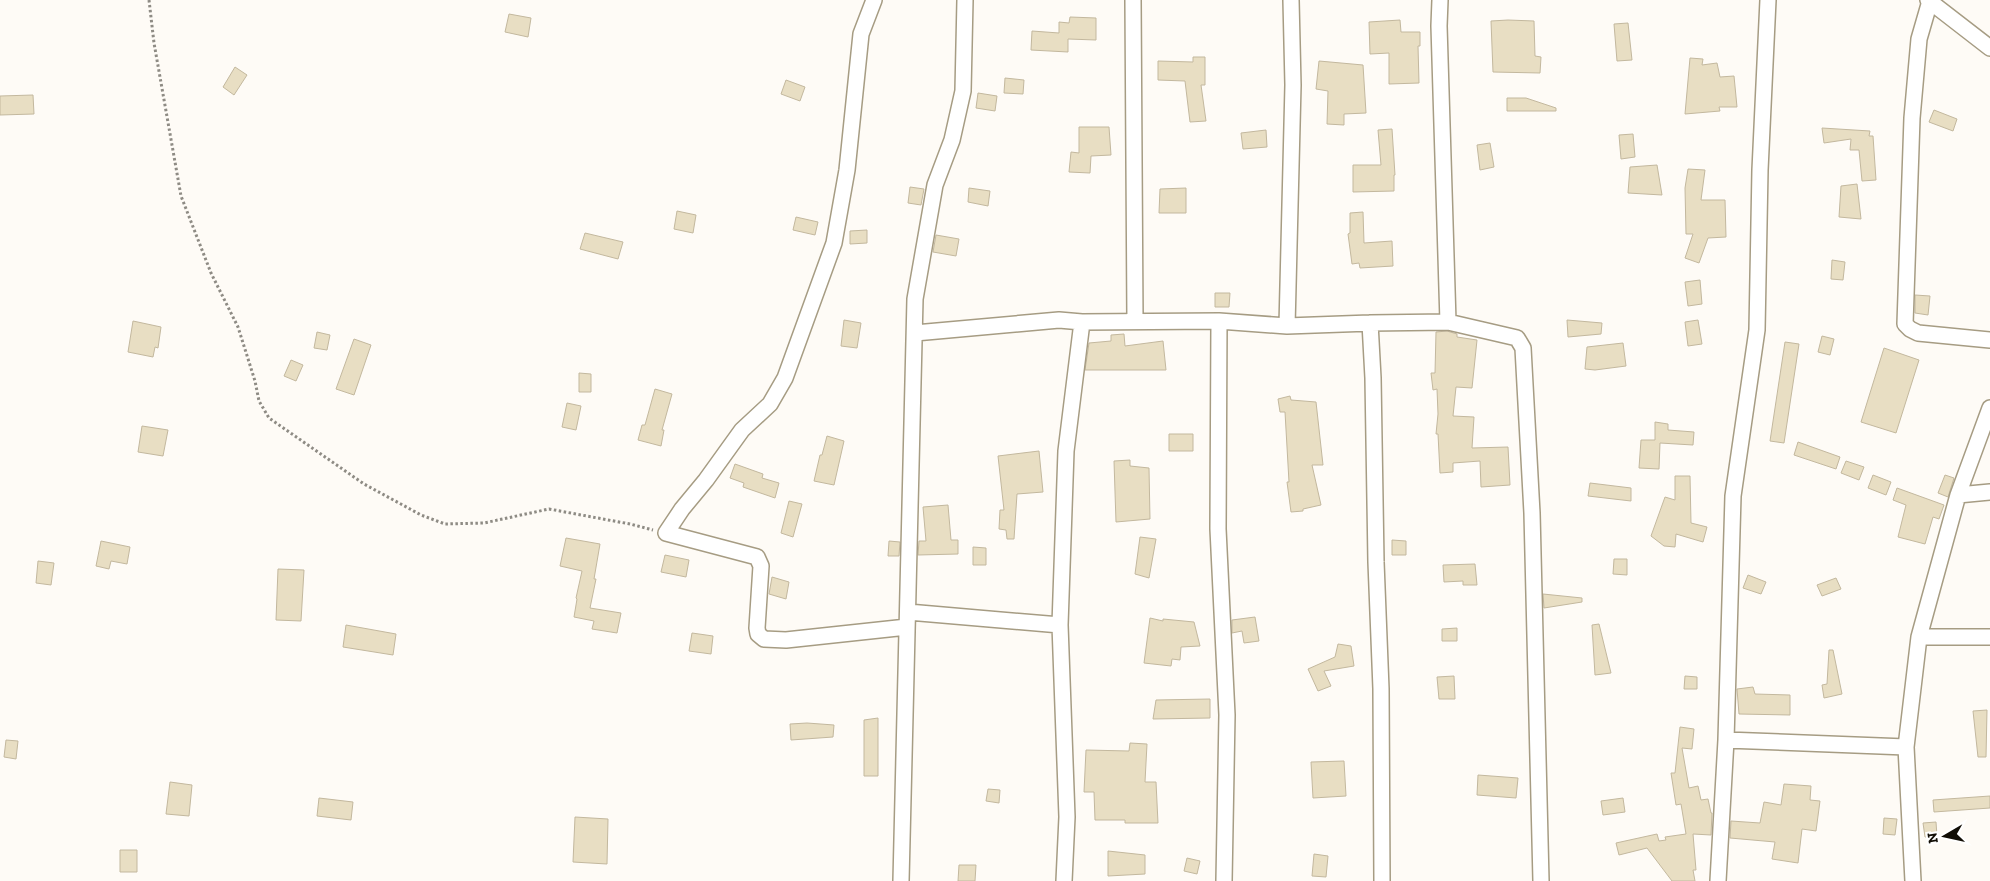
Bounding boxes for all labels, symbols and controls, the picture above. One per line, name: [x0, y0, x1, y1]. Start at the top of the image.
north arrow: [1920, 811, 1970, 861]
text: N: [1923, 831, 1942, 845]

